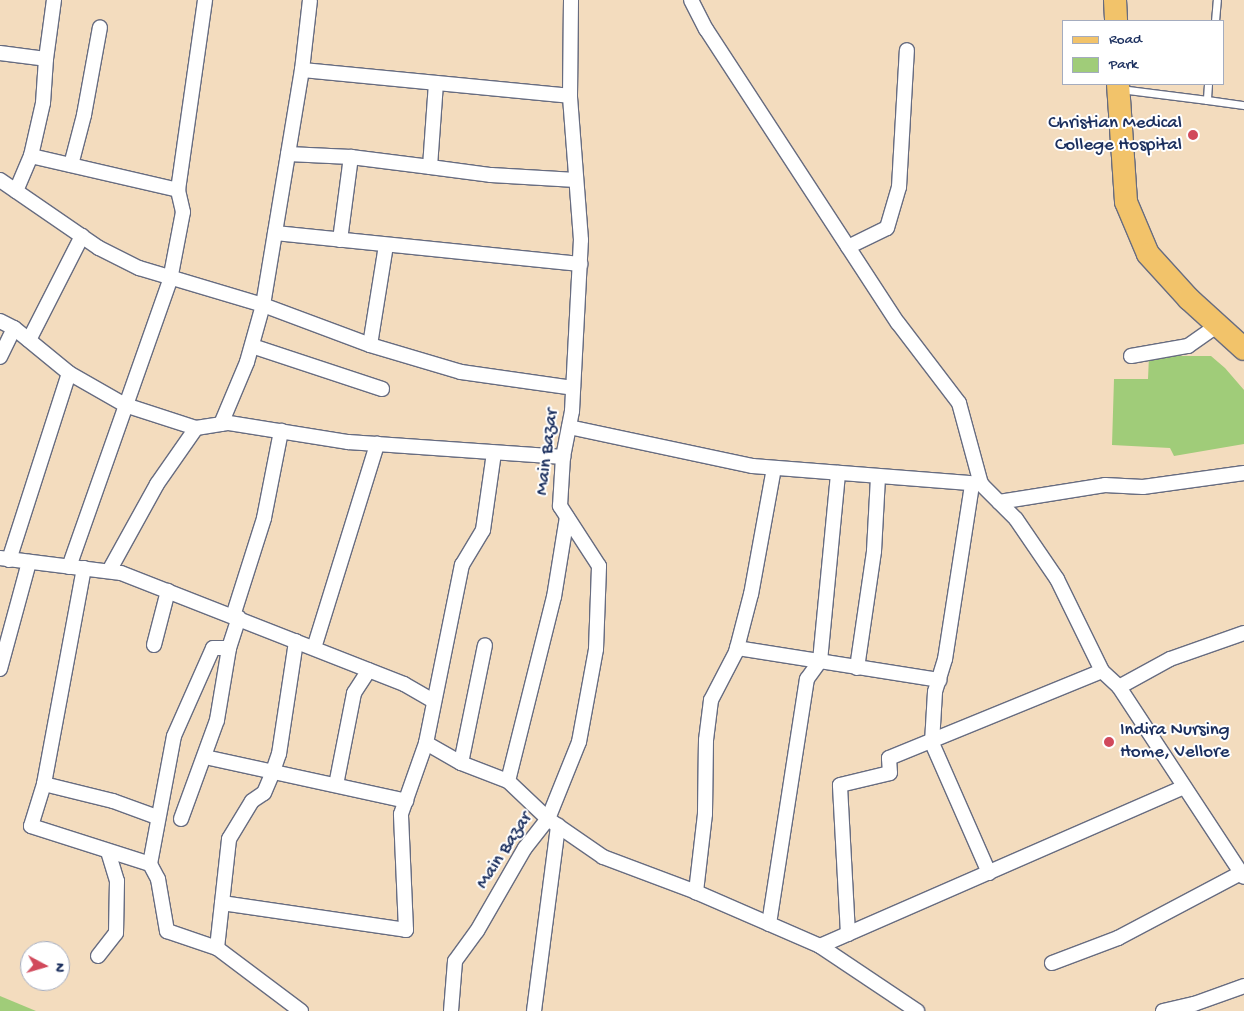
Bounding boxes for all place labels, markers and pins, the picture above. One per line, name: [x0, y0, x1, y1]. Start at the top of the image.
place label: Christian Medical College Hospital: [1048, 113, 1182, 157]
marker: Christian Medical College Hospital: [1186, 128, 1200, 142]
place label: Indira Nursing Home, Vellore: [1120, 720, 1230, 764]
marker: Indira Nursing Home, Vellore: [1102, 735, 1116, 749]

